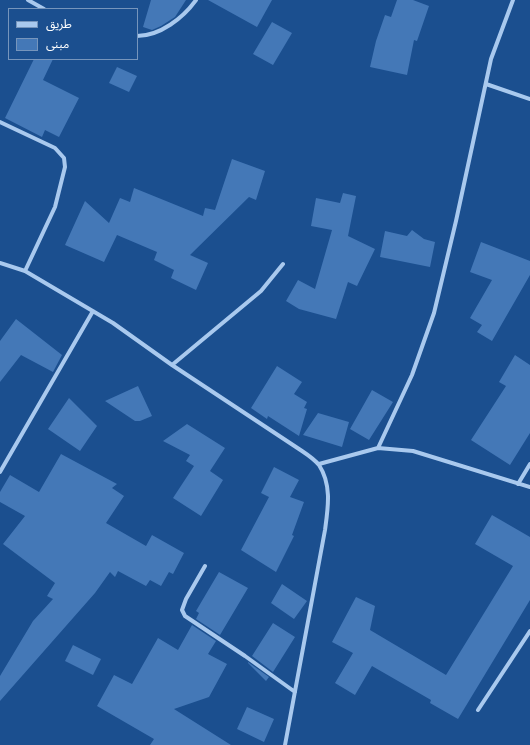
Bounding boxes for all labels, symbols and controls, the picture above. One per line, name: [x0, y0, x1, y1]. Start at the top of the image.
legend: [8, 8, 138, 60]
text: طريق: [46, 17, 72, 31]
text: مبنى: [46, 37, 69, 51]

